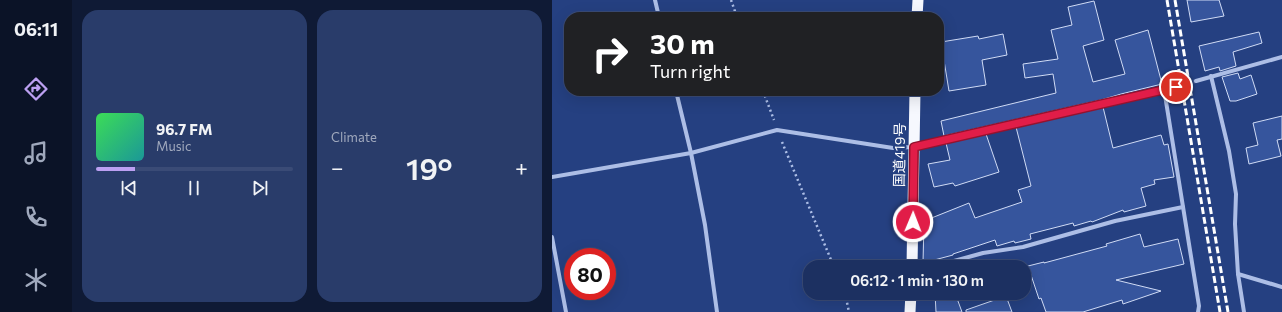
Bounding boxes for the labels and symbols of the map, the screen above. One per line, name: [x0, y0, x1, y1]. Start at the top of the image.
pin: [1159, 70, 1193, 104]
street label: 国道419号: [890, 123, 908, 187]
position arrow: [892, 201, 934, 243]
speed limit sign: 80: [564, 248, 616, 300]

